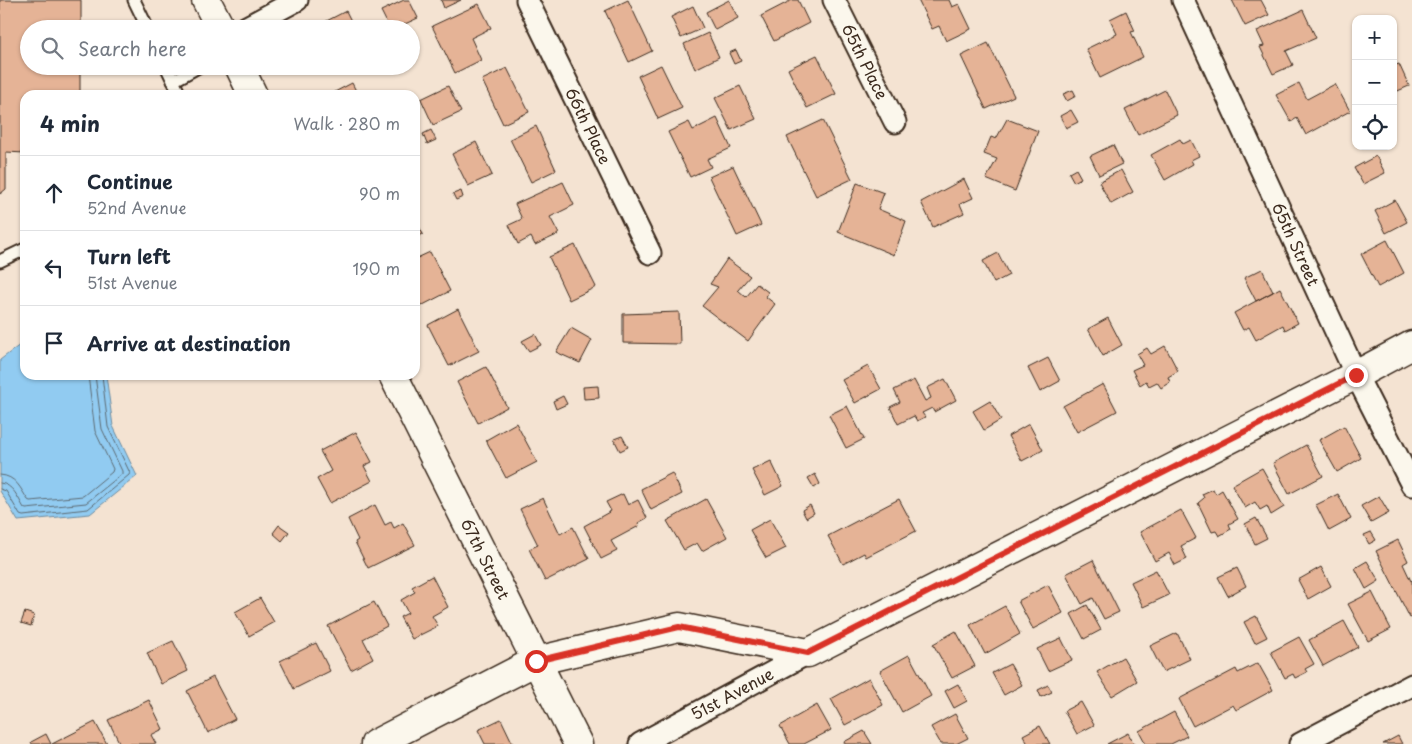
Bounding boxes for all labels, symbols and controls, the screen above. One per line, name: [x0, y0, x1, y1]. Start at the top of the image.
map controls: [1352, 15, 1397, 150]
button: +: [1352, 15, 1397, 60]
street label: 65th Place: [837, 19, 895, 103]
search box: [20, 20, 420, 75]
icon: search: [38, 34, 66, 62]
text: Search here: [78, 34, 187, 62]
button: −: [1352, 60, 1397, 105]
street label: 66th Place: [560, 83, 618, 168]
button: locate: [1352, 105, 1397, 150]
text: 4 min: [40, 107, 100, 139]
text: Walk · 280 m: [293, 111, 400, 135]
text: Continue: [87, 167, 173, 195]
icon: ahead: [40, 179, 68, 207]
text: 90 m: [359, 181, 400, 205]
text: 52nd Avenue: [87, 195, 186, 219]
street label: 65th Street: [1267, 198, 1326, 290]
text: Turn left: [87, 242, 171, 270]
icon: left: [40, 254, 68, 282]
text: 190 m: [352, 256, 400, 280]
text: 51st Avenue: [87, 270, 178, 294]
icon: arrive: [40, 329, 68, 357]
text: Arrive at destination: [87, 329, 291, 357]
route end: [1345, 364, 1368, 387]
street label: 67th Street: [456, 514, 517, 604]
route start: [525, 650, 548, 673]
street label: 51st Avenue: [686, 661, 778, 725]

